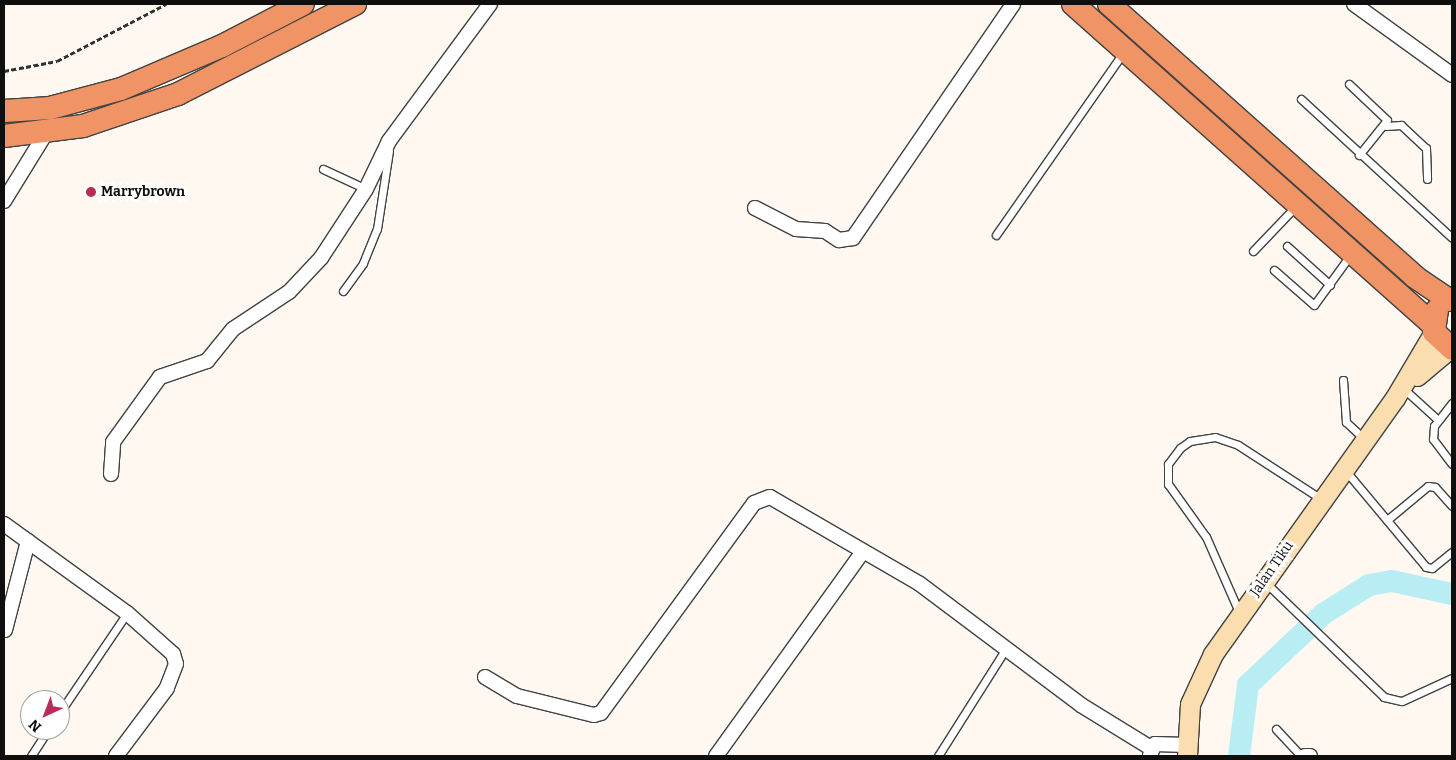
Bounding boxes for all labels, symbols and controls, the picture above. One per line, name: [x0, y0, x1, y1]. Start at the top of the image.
place label: Marrybrown: [101, 184, 185, 200]
marker: Marrybrown: [85, 186, 97, 198]
street label: Jalan Tiku: [1247, 538, 1297, 600]
north arrow: [20, 690, 70, 740]
text: N: [25, 716, 45, 736]

